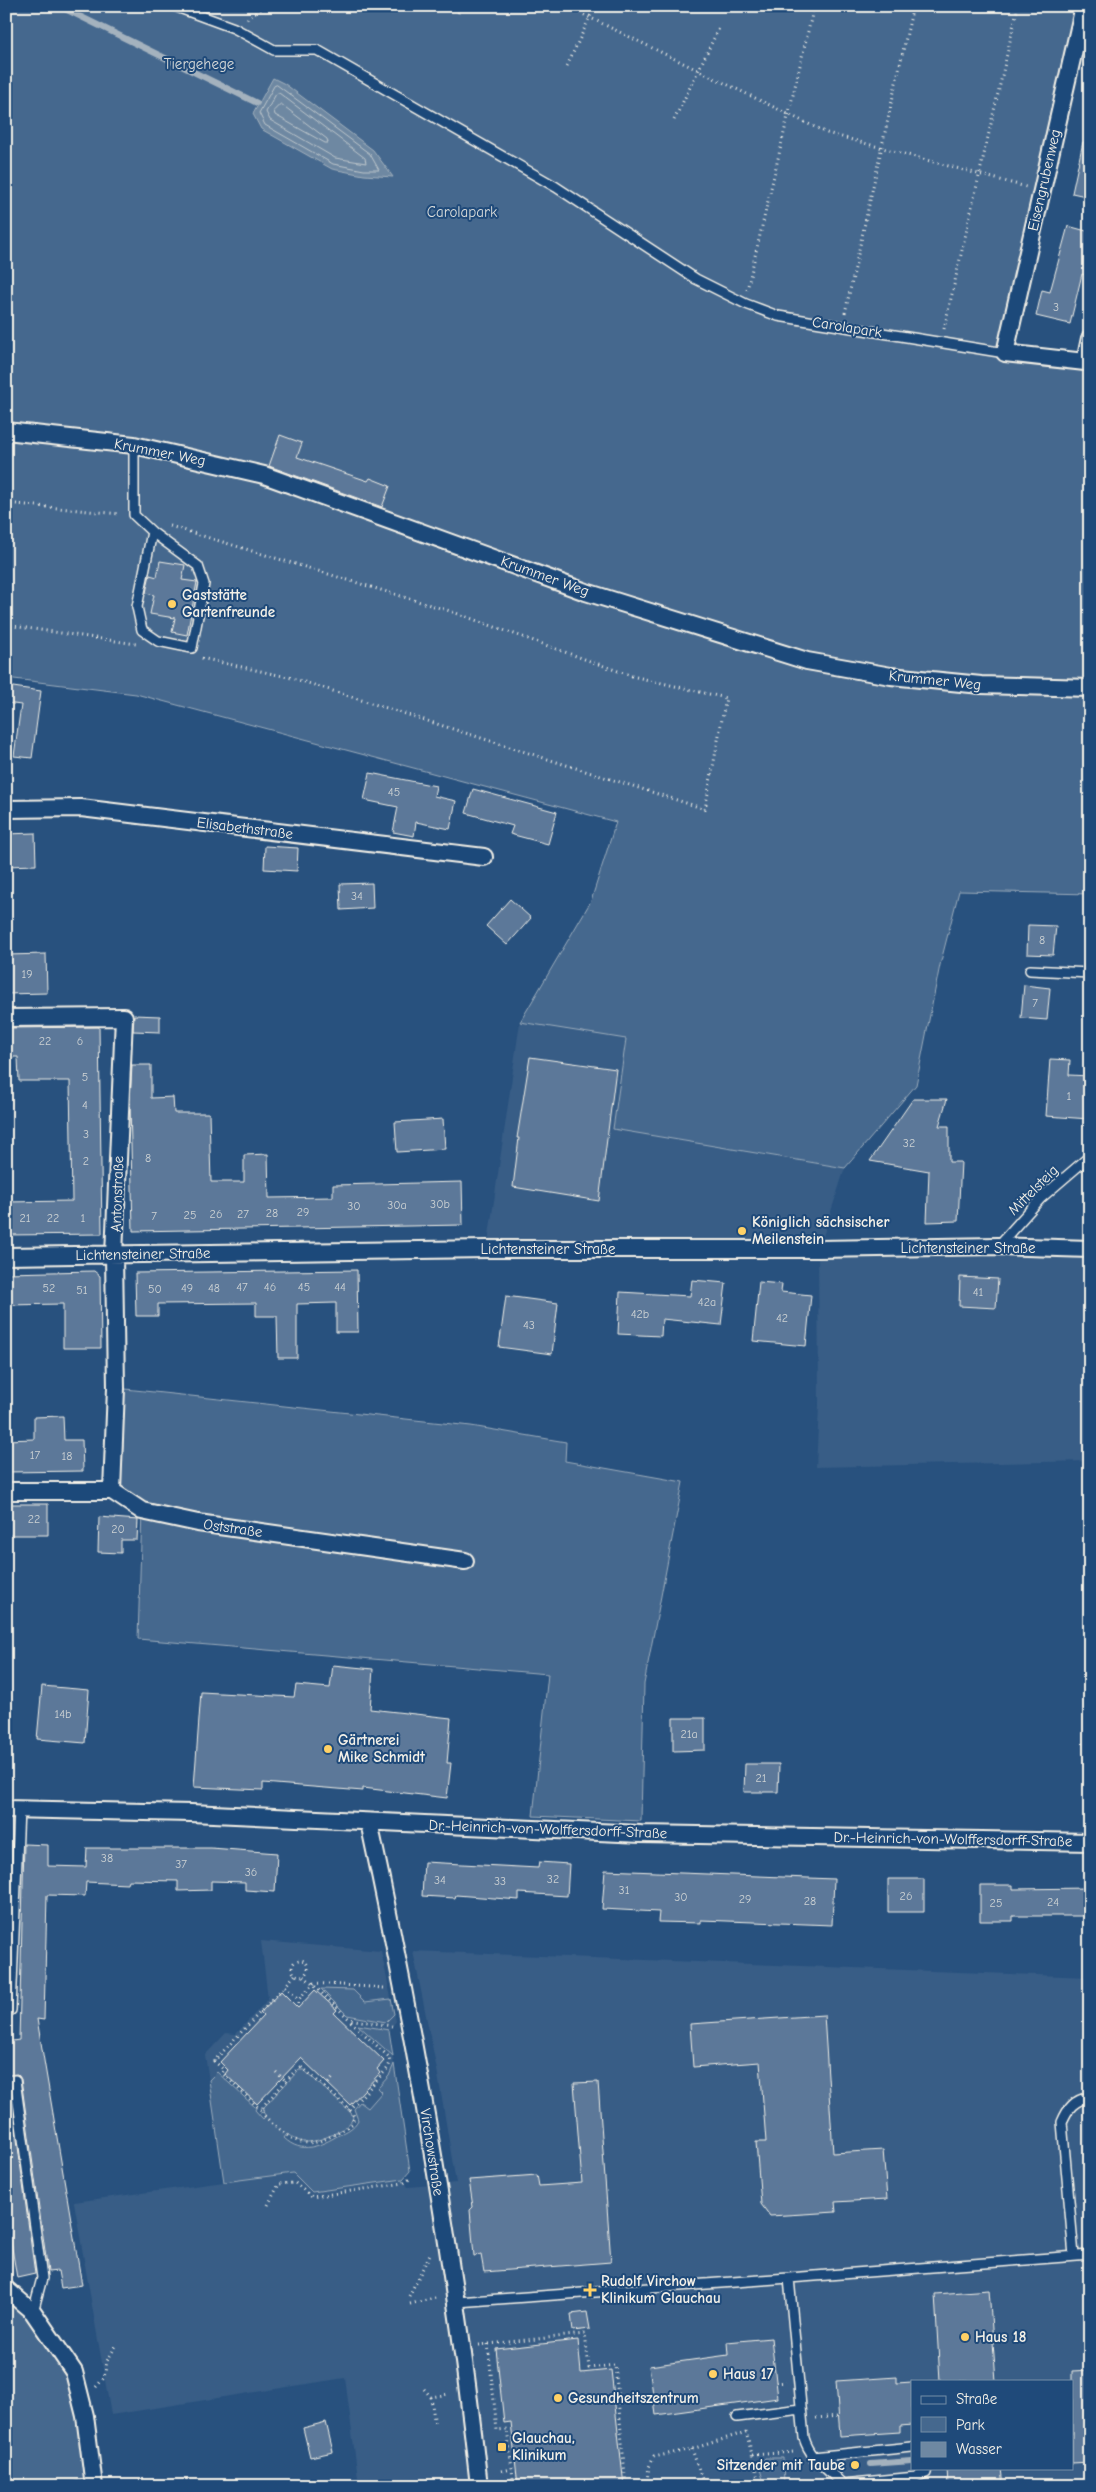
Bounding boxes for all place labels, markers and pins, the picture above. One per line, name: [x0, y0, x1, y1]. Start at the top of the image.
place label: Gaststätte Gartenfreunde: [182, 586, 275, 621]
marker: Gaststätte Gartenfreunde: [166, 598, 178, 610]
place label: Königlich sächsischer Meilenstein: [752, 1213, 889, 1248]
marker: Königlich sächsischer Meilenstein: [736, 1225, 748, 1237]
place label: Gärtnerei Mike Schmidt: [338, 1731, 426, 1766]
marker: Gärtnerei Mike Schmidt: [322, 1743, 334, 1755]
place label: Rudolf Virchow Klinikum Glauchau: [601, 2272, 721, 2307]
marker: Rudolf Virchow Klinikum Glauchau: [583, 2283, 597, 2297]
place label: Haus 18: [975, 2328, 1026, 2346]
marker: Haus 18: [959, 2331, 971, 2343]
place label: Haus 17: [723, 2365, 774, 2383]
marker: Haus 17: [707, 2368, 719, 2380]
place label: Gesundheitszentrum: [568, 2389, 699, 2407]
marker: Gesundheitszentrum: [552, 2392, 564, 2404]
place label: Glauchau, Klinikum: [512, 2429, 575, 2464]
marker: Glauchau, Klinikum: [496, 2441, 508, 2453]
place label: Sitzender mit Taube: [717, 2456, 845, 2474]
marker: Sitzender mit Taube: [849, 2459, 861, 2471]

